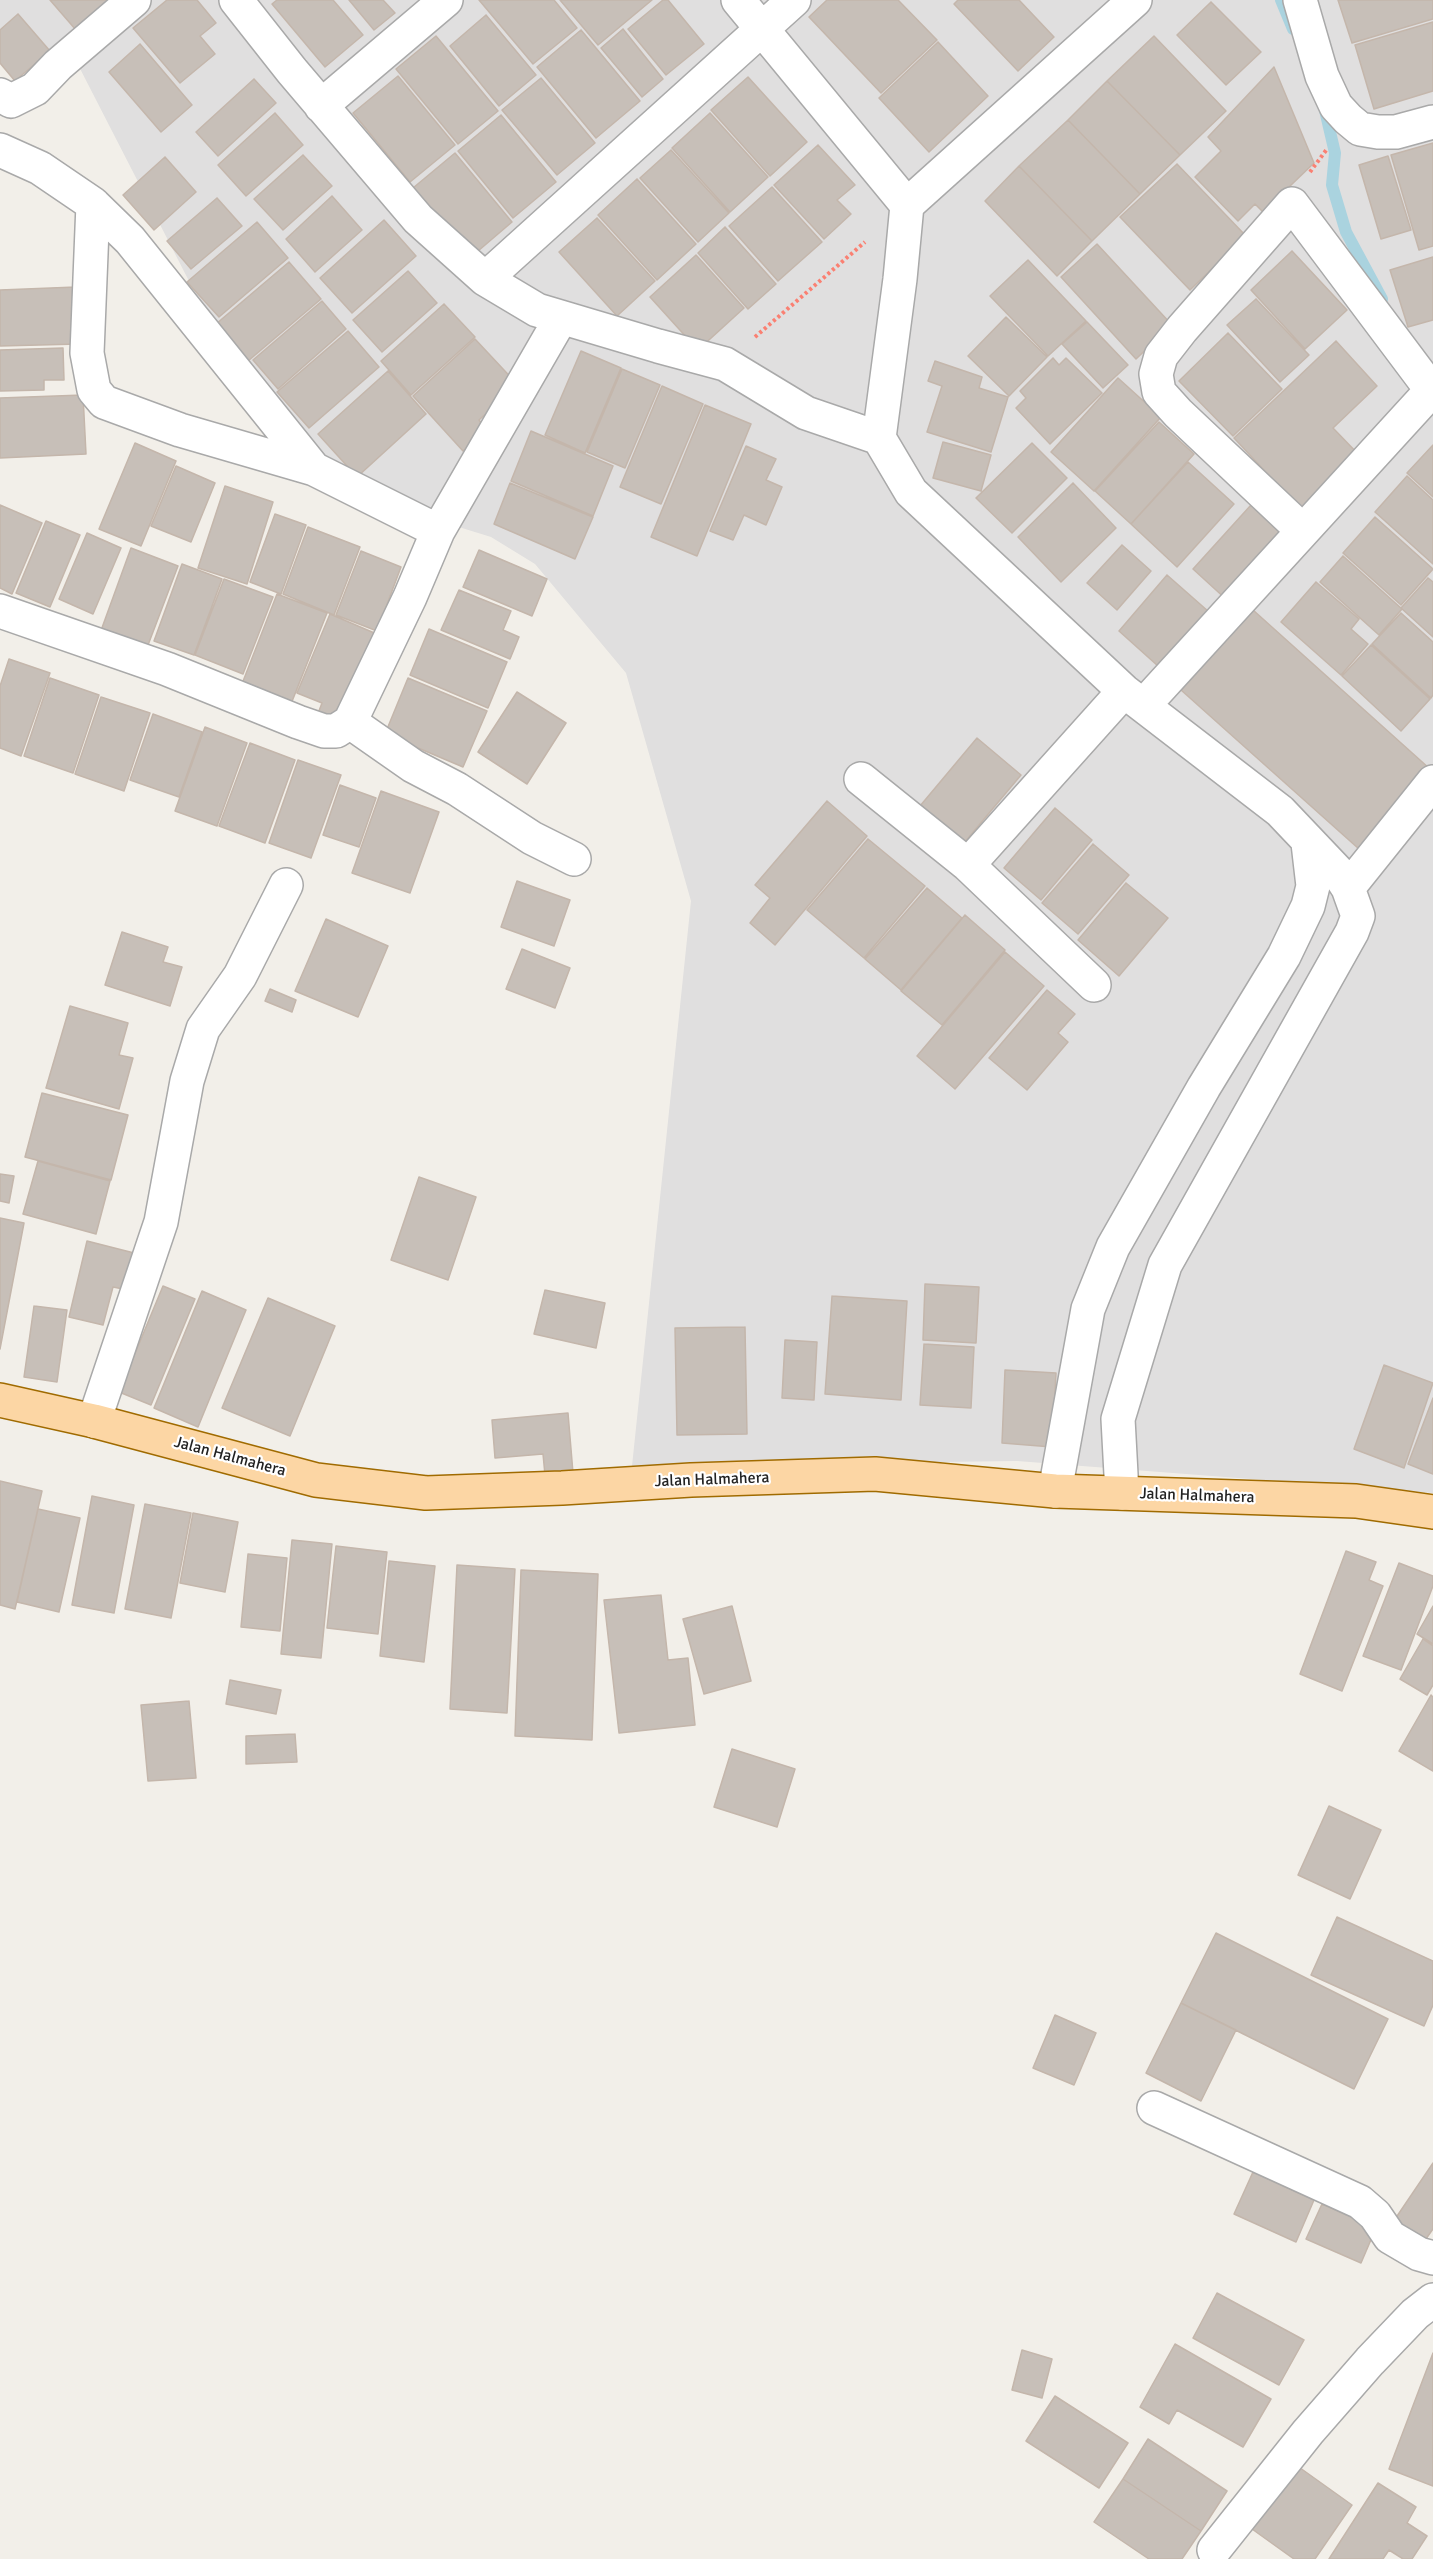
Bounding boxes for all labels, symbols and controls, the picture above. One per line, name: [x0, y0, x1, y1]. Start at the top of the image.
street label: Jalan Halmahera: [172, 1433, 288, 1481]
street label: Jalan Halmahera: [654, 1468, 770, 1492]
street label: Jalan Halmahera: [1139, 1484, 1255, 1508]

